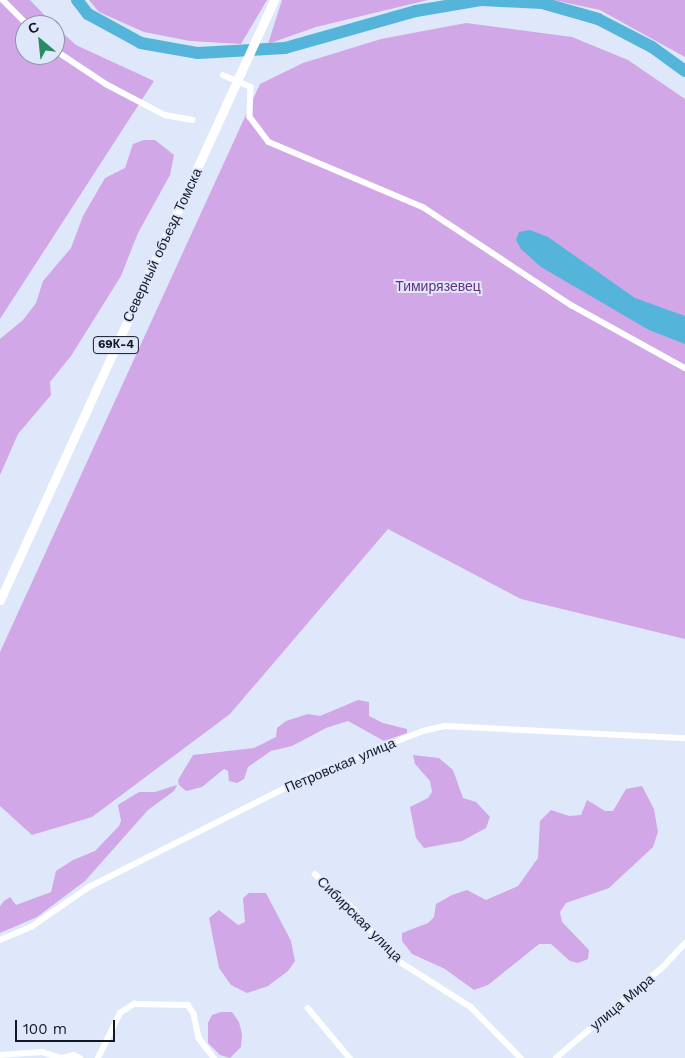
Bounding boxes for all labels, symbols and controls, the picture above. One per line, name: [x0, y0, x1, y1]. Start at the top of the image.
north arrow: [15, 15, 65, 65]
text: С: [25, 18, 42, 37]
street label: Северный объезд Томска: [119, 165, 205, 325]
park label: Тимирязевец: [395, 278, 481, 294]
road number: 69К-4: [92, 336, 140, 354]
street label: Петровская улица: [282, 734, 398, 796]
street label: Сибирская улица: [314, 873, 406, 965]
street label: улица Мира: [587, 970, 657, 1034]
scale bar: [18, 1010, 118, 1042]
text: 100 m: [23, 1020, 67, 1038]

